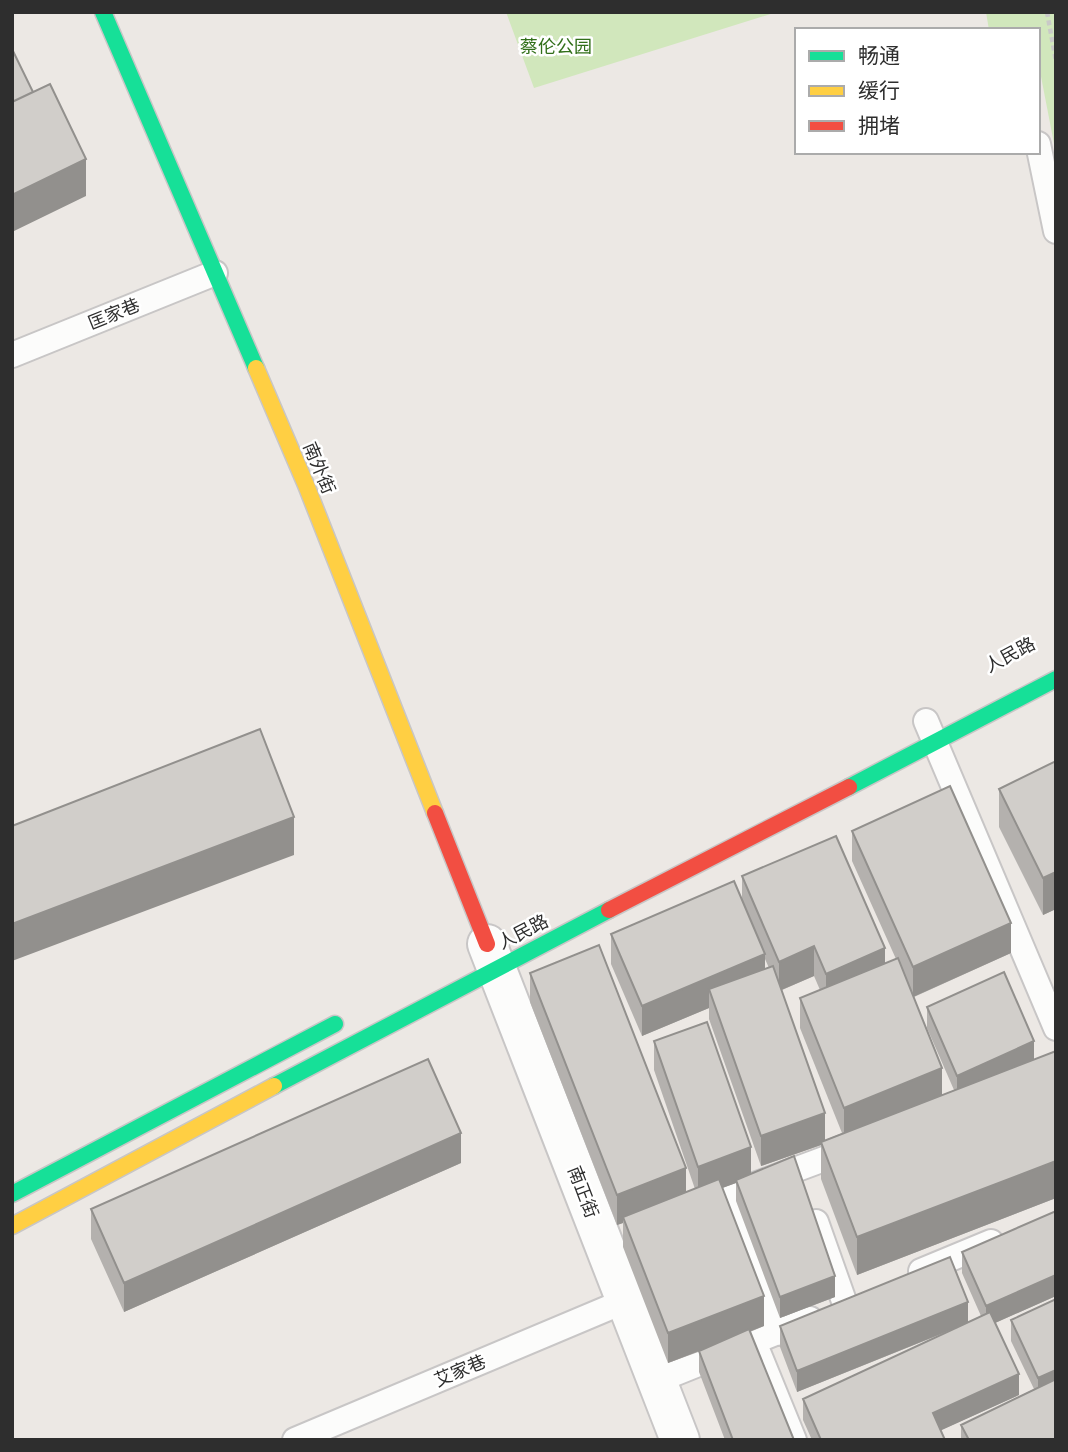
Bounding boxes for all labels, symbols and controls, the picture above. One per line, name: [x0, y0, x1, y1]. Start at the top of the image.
legend: [795, 28, 1040, 154]
park label: 蔡伦公园: [520, 36, 592, 57]
text: 畅通: [858, 43, 900, 68]
text: 缓行: [858, 78, 900, 103]
text: 拥堵: [858, 113, 900, 138]
street label: 匡家巷: [85, 294, 143, 333]
street label: 南外街: [299, 439, 340, 497]
street label: 人民路: [981, 633, 1039, 677]
street label: 人民路: [494, 910, 552, 953]
street label: 南正街: [564, 1163, 603, 1221]
street label: 艾家巷: [431, 1350, 489, 1391]

